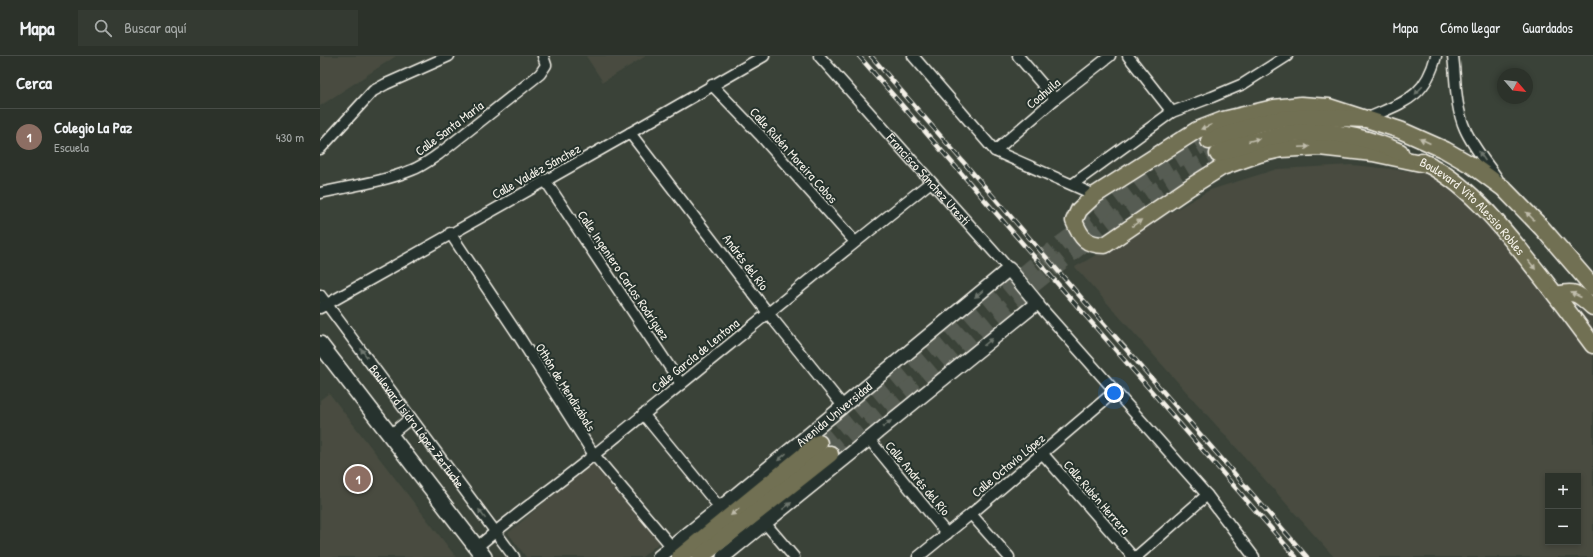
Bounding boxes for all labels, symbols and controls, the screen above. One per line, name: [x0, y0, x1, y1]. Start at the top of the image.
search box: [78, 10, 358, 46]
text: Mapa: [20, 15, 54, 41]
icon: search: [92, 17, 114, 39]
text: Buscar aquí: [124, 17, 187, 38]
text: Mapa: [1393, 18, 1418, 37]
text: Cómo llegar: [1440, 18, 1500, 37]
text: Guardados: [1522, 18, 1573, 37]
north arrow: [1497, 68, 1533, 104]
text: Cerca: [16, 71, 52, 94]
street label: Coahuila: [1022, 73, 1064, 113]
one-way arrow: [1415, 85, 1424, 95]
street label: Calle Santa María: [411, 96, 487, 160]
street label: Calle Rubén Moreira Cobos: [746, 103, 842, 207]
text: Colegio La Paz: [54, 117, 132, 138]
one-way arrow: [1201, 124, 1212, 130]
text: 1: [27, 128, 31, 146]
text: 430 m: [276, 128, 304, 146]
street label: Francisco Sánchez Uresti: [882, 128, 975, 229]
one-way arrow: [1248, 137, 1260, 143]
text: Escuela: [54, 138, 89, 156]
one-way arrow: [1419, 138, 1431, 144]
street label: Calle Valdéz Sánchez: [488, 139, 584, 203]
one-way arrow: [1298, 144, 1310, 151]
one-way arrow: [1478, 150, 1485, 162]
street label: Boulevard Vito Alessio Robles: [1417, 153, 1530, 259]
street label: Calle Ingeniero Carlos Rodríguez: [574, 207, 674, 344]
one-way arrow: [1525, 211, 1535, 221]
one-way arrow: [1132, 219, 1143, 227]
street label: Andrés del Río: [719, 230, 773, 294]
one-way arrow: [1527, 260, 1536, 271]
one-way arrow: [973, 289, 984, 298]
one-way arrow: [1570, 292, 1582, 298]
street label: Calle García de Lentona: [647, 314, 743, 396]
one-way arrow: [983, 338, 994, 347]
street label: Othón de Mendizábals: [532, 339, 600, 435]
one-way arrow: [360, 348, 368, 359]
street label: Boulevard Isidro López Zertuche: [365, 360, 469, 492]
street label: Avenida Universidad: [792, 377, 876, 451]
your location: [1104, 383, 1124, 403]
one-way arrow: [882, 420, 893, 429]
street label: Calle Octavio López: [968, 429, 1049, 501]
street label: Calle Andrés del Río: [881, 437, 955, 519]
one-way arrow: [776, 453, 787, 462]
street label: Calle Rubén Herrera: [1060, 456, 1134, 538]
pin: 1: [345, 464, 371, 494]
map controls: [1545, 473, 1581, 545]
button: +: [1545, 473, 1581, 509]
one-way arrow: [781, 502, 792, 511]
one-way arrow: [730, 508, 740, 517]
one-way arrow: [478, 509, 486, 520]
button: −: [1545, 509, 1581, 545]

